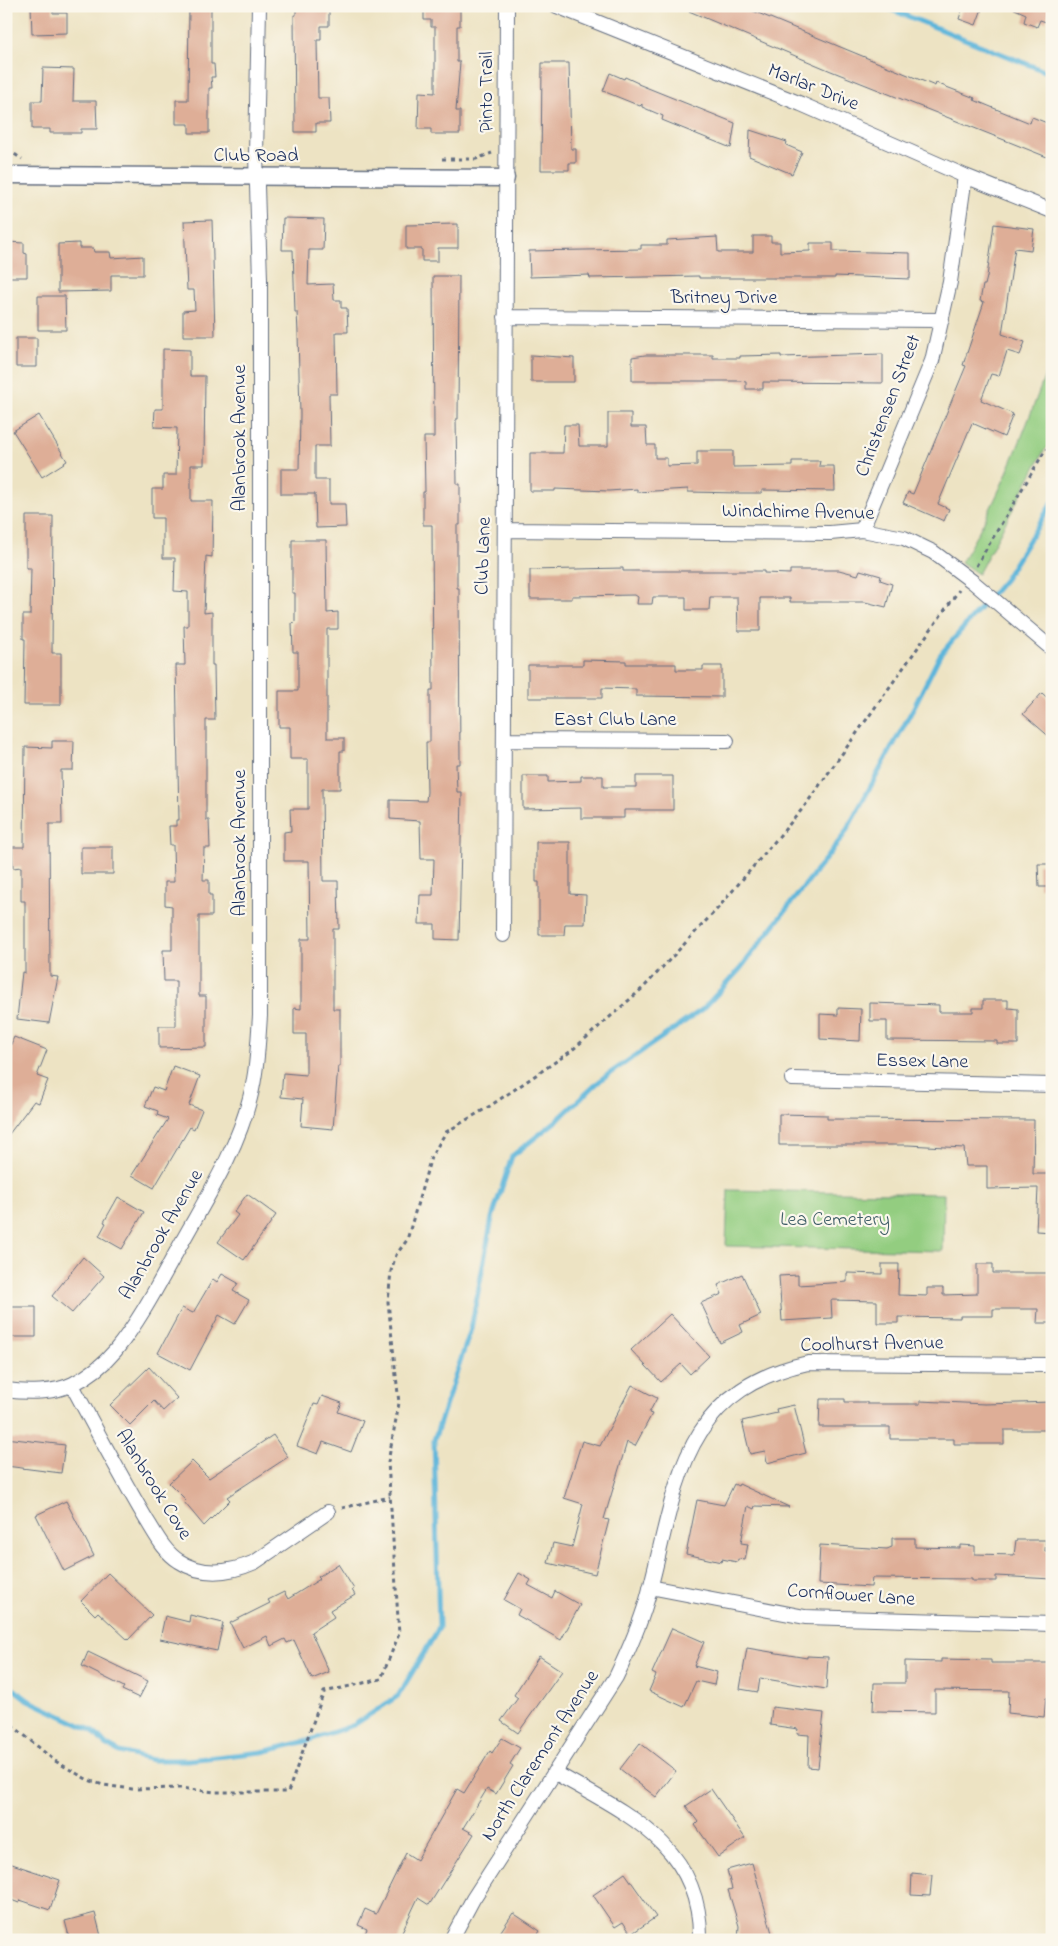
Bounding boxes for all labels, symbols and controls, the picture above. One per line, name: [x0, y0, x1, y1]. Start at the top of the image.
street label: Pinto Trail: [473, 51, 502, 133]
street label: Marlar Drive: [763, 57, 863, 119]
street label: Club Road: [214, 142, 298, 171]
street label: Britney Drive: [670, 284, 777, 313]
street label: Christensen Street: [849, 330, 930, 481]
street label: Alanbrook Avenue: [226, 365, 255, 511]
street label: Windchime Avenue: [722, 497, 875, 529]
street label: Club Lane: [468, 516, 500, 596]
street label: East Club Lane: [553, 706, 677, 735]
street label: Alanbrook Avenue: [226, 770, 255, 916]
street label: Essex Lane: [876, 1047, 968, 1077]
street label: Alanbrook Avenue: [113, 1164, 211, 1306]
park label: Lea Cemetery: [780, 1206, 890, 1235]
street label: Coolhurst Avenue: [800, 1329, 944, 1361]
street label: Alanbrook Cove: [107, 1424, 199, 1546]
street label: Cornflower Lane: [786, 1577, 916, 1615]
street label: North Claremont Avenue: [475, 1665, 607, 1847]

